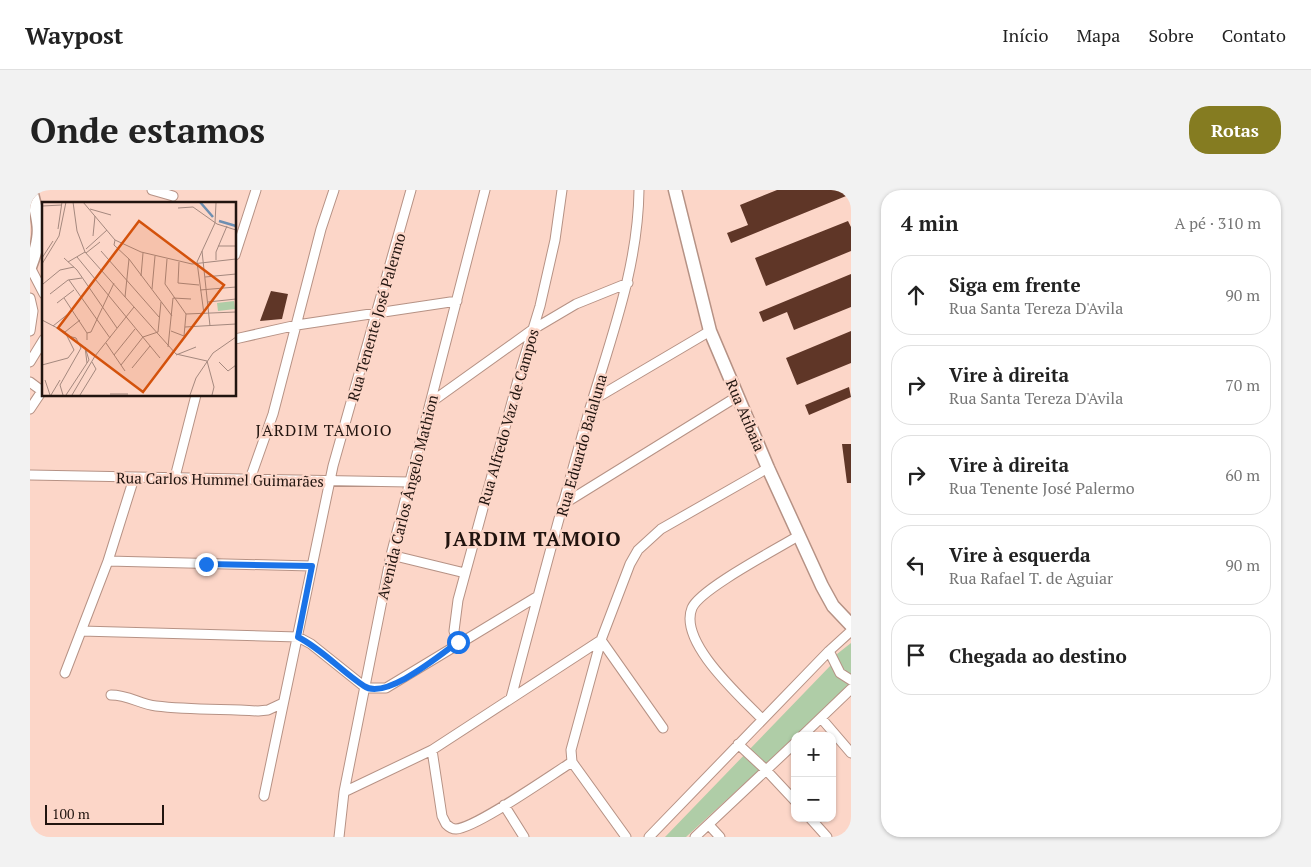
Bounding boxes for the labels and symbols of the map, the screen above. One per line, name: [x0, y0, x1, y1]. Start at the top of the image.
inset map: [42, 202, 236, 396]
street label: Rua Tenente José Palermo: [342, 231, 410, 403]
street label: Rua Alfredo Vaz de Campos: [473, 326, 543, 508]
street label: Rua Eduardo Balaluna: [551, 371, 611, 518]
street label: Rua Atibaia: [722, 376, 770, 455]
street label: Avenida Carlos Ângelo Mathion: [372, 392, 442, 601]
district label: JARDIM TAMOIO: [255, 419, 393, 441]
street label: Rua Carlos Hummel Guimarães: [116, 467, 324, 491]
district label: JARDIM TAMOIO: [444, 525, 622, 552]
route end: [195, 553, 218, 576]
route start: [447, 631, 470, 654]
scale bar: [45, 802, 164, 825]

